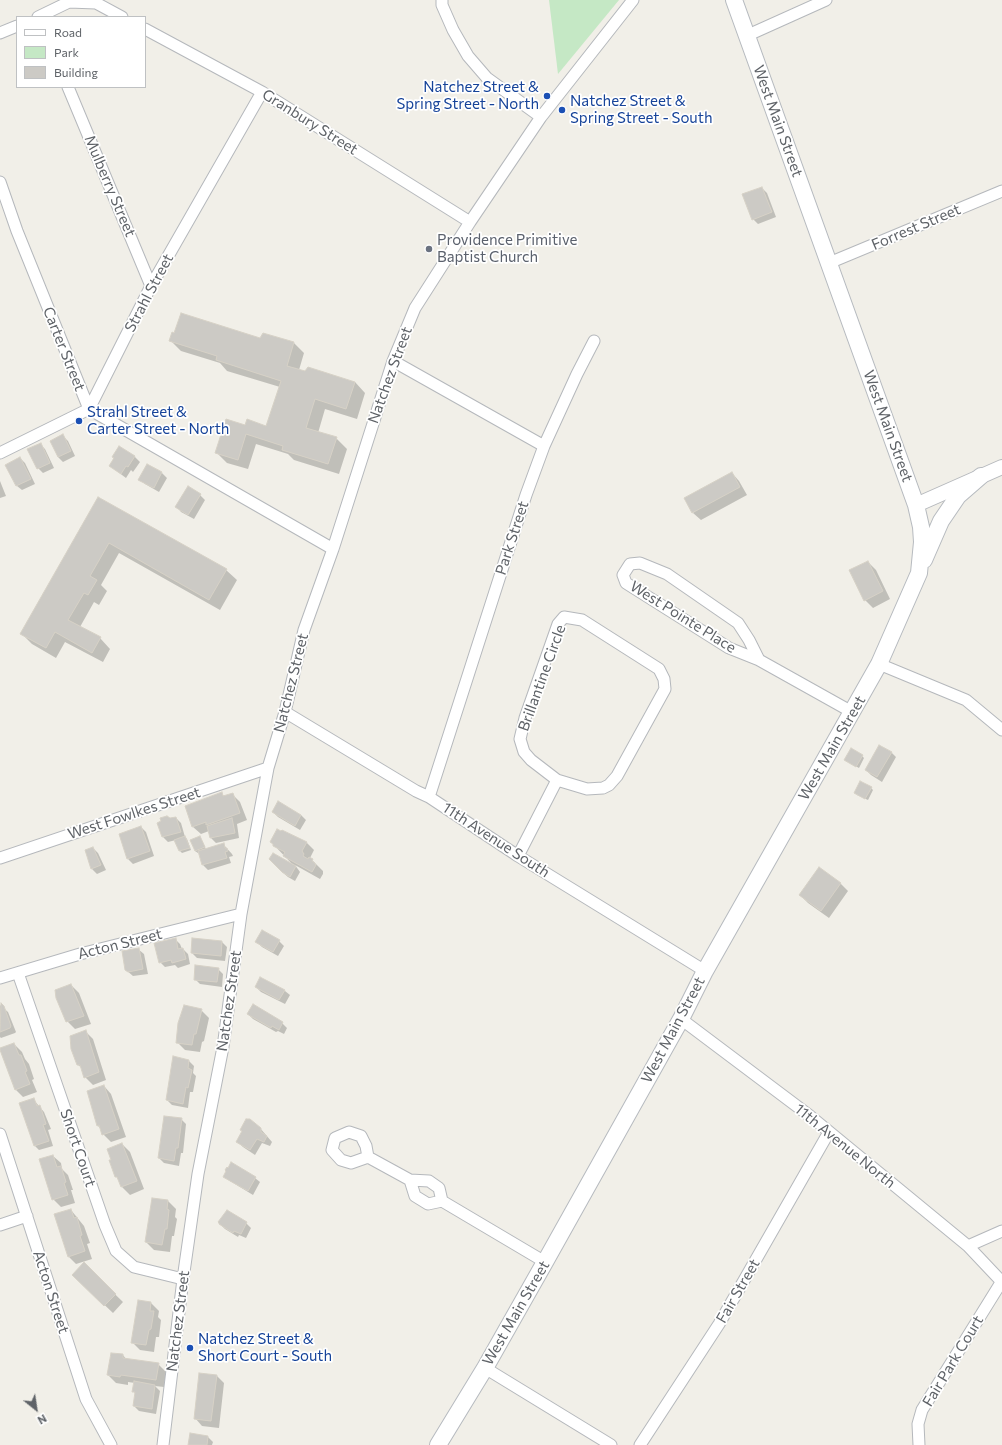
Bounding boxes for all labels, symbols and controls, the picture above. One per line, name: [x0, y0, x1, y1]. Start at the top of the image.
legend: [16, 16, 146, 88]
text: Road: [54, 25, 82, 39]
text: Park: [54, 45, 79, 59]
street label: West Main Street: [749, 63, 807, 179]
text: Building: [54, 65, 98, 79]
place label: Natchez Street & Spring Street - North: [396, 78, 539, 113]
street label: Granbury Street: [259, 85, 361, 159]
marker: Natchez Street & Spring Street - North: [542, 91, 552, 101]
place label: Natchez Street & Spring Street - South: [570, 92, 712, 127]
marker: Natchez Street & Spring Street - South: [557, 105, 567, 115]
street label: Mulberry Street: [81, 133, 139, 239]
street label: Forrest Street: [869, 200, 963, 254]
place label: Providence Primitive Baptist Church: [437, 231, 577, 266]
marker: Providence Primitive Baptist Church: [424, 244, 434, 254]
street label: Strahl Street: [121, 251, 177, 335]
street label: Carter Street: [39, 304, 89, 394]
street label: Natchez Street: [364, 324, 416, 426]
street label: West Main Street: [859, 368, 917, 484]
place label: Strahl Street & Carter Street - North: [87, 403, 229, 438]
marker: Strahl Street & Carter Street - North: [74, 416, 84, 426]
street label: Park Street: [492, 499, 532, 577]
street label: West Pointe Place: [627, 577, 739, 657]
street label: Brillantine Circle: [514, 622, 570, 734]
street label: Natchez Street: [270, 631, 312, 735]
street label: West Main Street: [795, 693, 869, 803]
street label: West Fowlkes Street: [65, 783, 203, 843]
street label: 11th Avenue South: [439, 799, 553, 881]
street label: Acton Street: [76, 925, 164, 963]
street label: Natchez Street: [213, 949, 245, 1053]
street label: West Main Street: [637, 974, 709, 1086]
street label: 11th Avenue North: [791, 1100, 899, 1192]
street label: Short Court: [56, 1107, 100, 1189]
street label: Acton Street: [29, 1248, 73, 1336]
street label: Fair Street: [712, 1256, 764, 1326]
street label: West Main Street: [479, 1258, 553, 1368]
street label: Natchez Street: [163, 1269, 193, 1373]
street label: Fair Park Court: [919, 1312, 987, 1410]
place label: Natchez Street & Short Court - South: [198, 1330, 332, 1365]
marker: Natchez Street & Short Court - South: [185, 1343, 195, 1353]
north arrow: [16, 1389, 56, 1429]
text: N: [35, 1412, 49, 1428]

